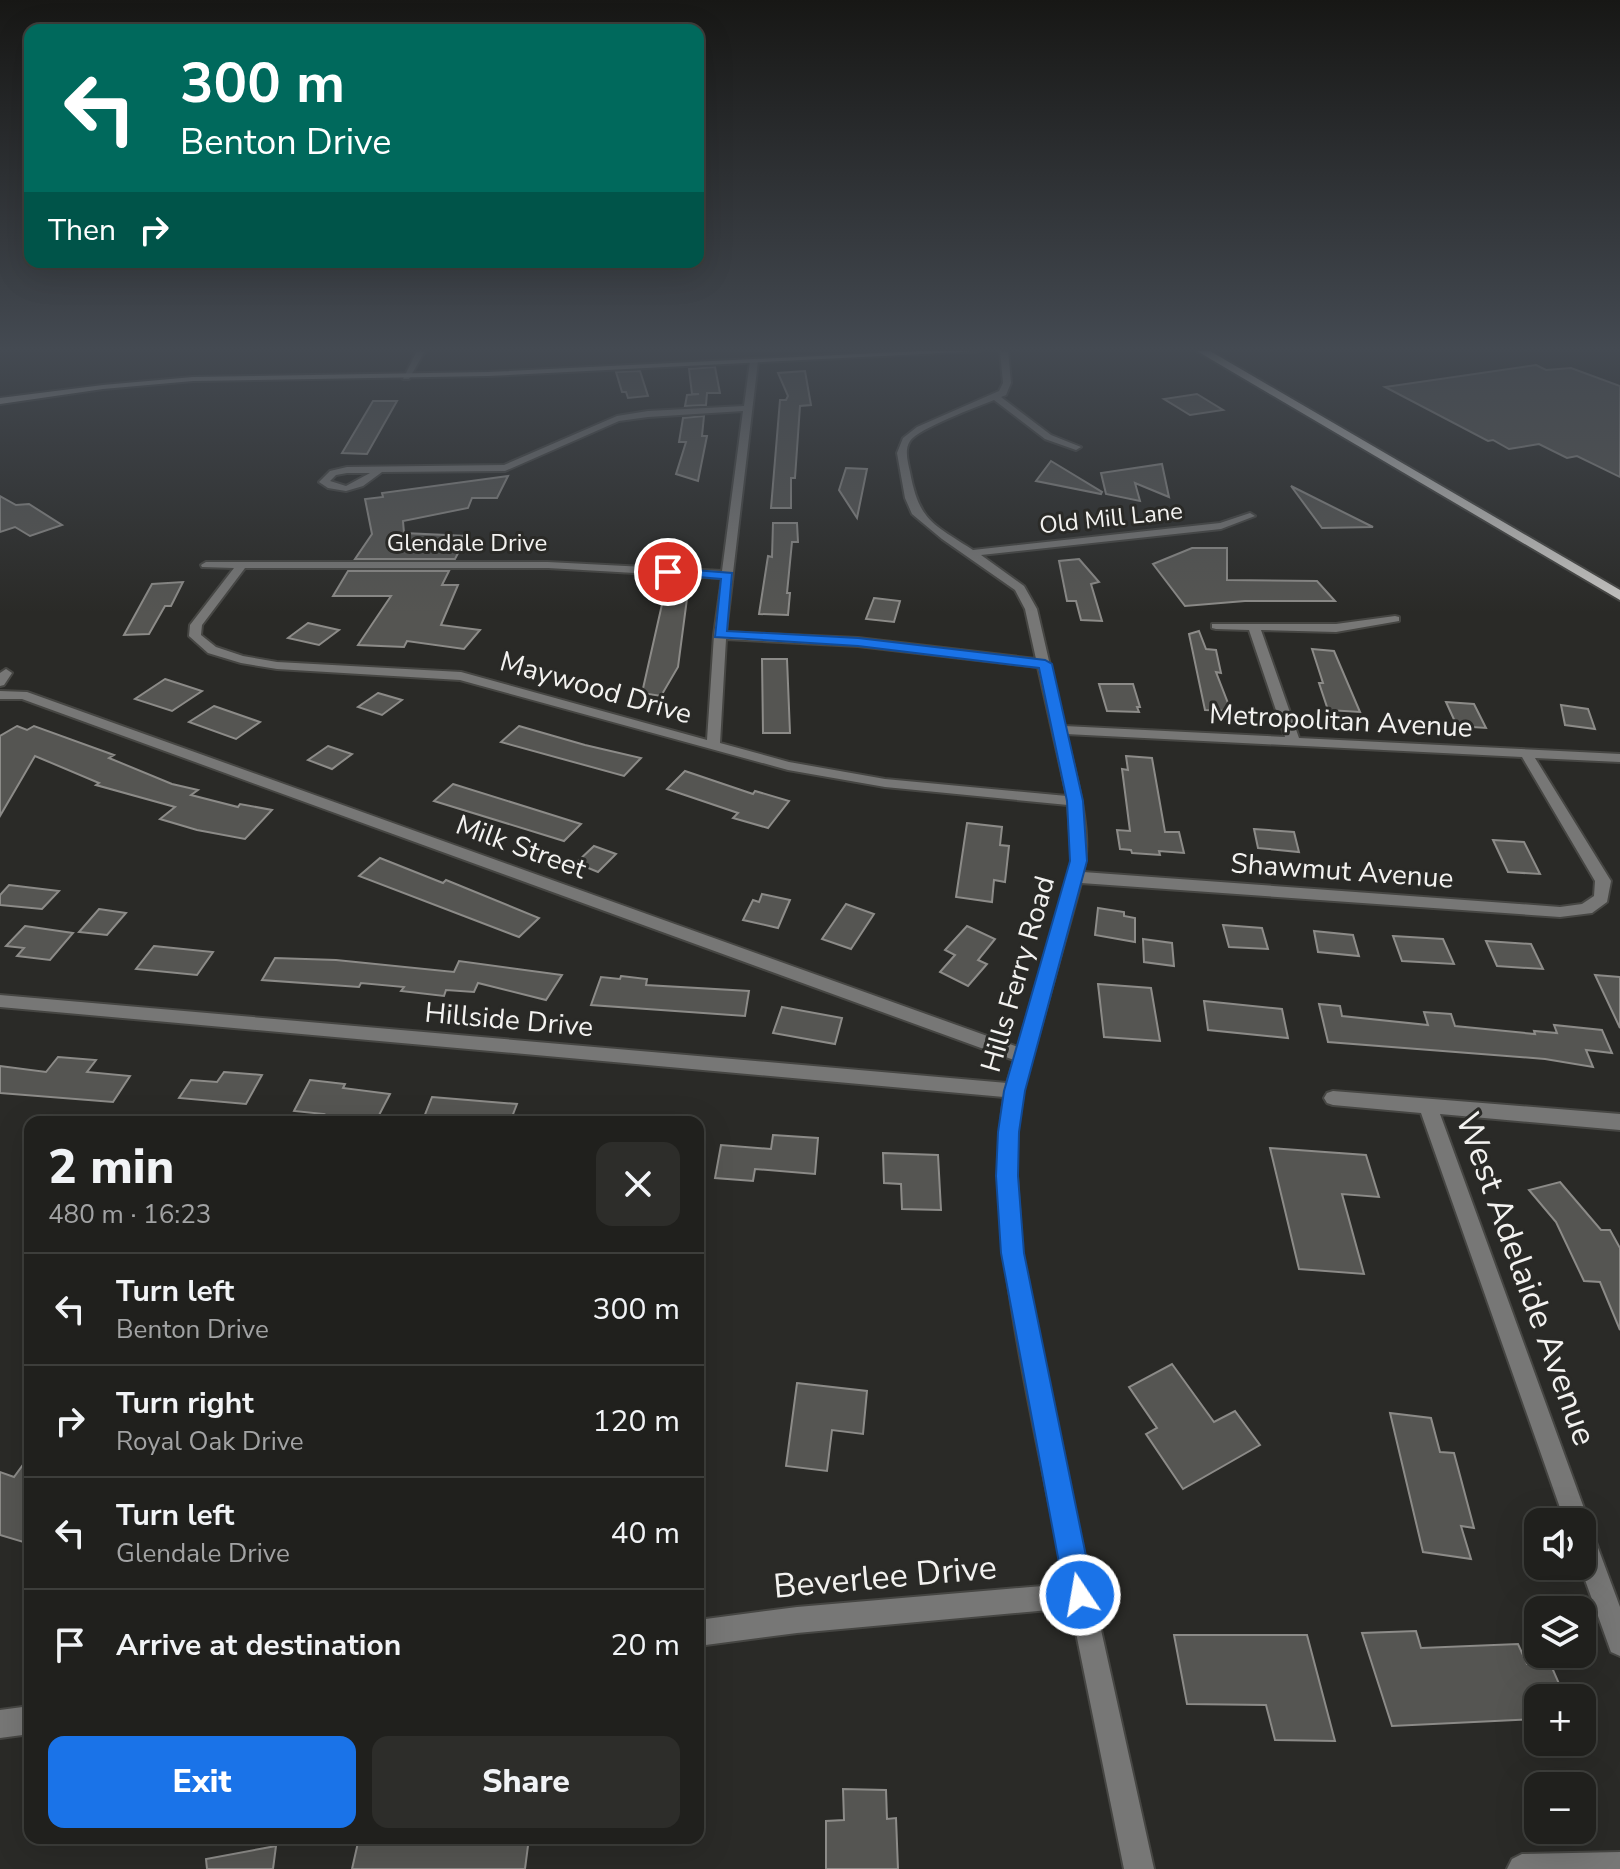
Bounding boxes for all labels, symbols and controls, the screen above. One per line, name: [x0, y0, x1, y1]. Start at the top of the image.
text: 300 m: [180, 45, 345, 122]
icon: left: [48, 56, 152, 160]
text: Benton Drive: [180, 118, 391, 167]
icon: right: [132, 208, 176, 252]
text: Then: [48, 210, 116, 251]
street label: Old Mill Lane: [1038, 495, 1184, 541]
street label: Glendale Drive: [387, 527, 547, 559]
pin: [634, 538, 702, 606]
icon: arrive: [646, 550, 690, 594]
street label: Maywood Drive: [496, 642, 696, 734]
street label: Metropolitan Avenue: [1208, 695, 1474, 747]
street label: Milk Street: [450, 806, 592, 888]
street label: Shawmut Avenue: [1229, 844, 1455, 898]
street label: Hills Ferry Road: [972, 872, 1064, 1076]
street label: Hillside Drive: [423, 994, 595, 1046]
street label: West Adelaide Avenue: [1444, 1106, 1608, 1452]
text: 2 min: [48, 1134, 174, 1200]
button: close: [596, 1142, 680, 1226]
text: 480 m · 16:23: [48, 1197, 211, 1232]
text: Turn left: [116, 1271, 234, 1312]
icon: left: [48, 1287, 92, 1331]
text: 300 m: [593, 1289, 680, 1330]
text: Benton Drive: [116, 1312, 269, 1347]
text: Turn right: [116, 1383, 254, 1424]
icon: right: [48, 1399, 92, 1443]
text: 120 m: [593, 1401, 680, 1442]
text: Royal Oak Drive: [116, 1424, 304, 1459]
text: Turn left: [116, 1495, 234, 1536]
map controls: [1524, 1508, 1596, 1844]
button: sound: [1524, 1508, 1596, 1580]
icon: left: [48, 1511, 92, 1555]
text: 40 m: [611, 1513, 680, 1554]
text: Glendale Drive: [116, 1536, 290, 1571]
street label: Beverlee Drive: [772, 1544, 998, 1610]
position arrow: [1038, 1553, 1122, 1637]
button: layers: [1524, 1596, 1596, 1668]
icon: arrive: [48, 1623, 92, 1667]
text: Arrive at destination: [116, 1625, 401, 1666]
text: 20 m: [611, 1625, 680, 1666]
button: +: [1524, 1684, 1596, 1756]
button: Exit: [48, 1736, 356, 1828]
button: Share: [372, 1736, 680, 1828]
button: −: [1524, 1772, 1596, 1844]

